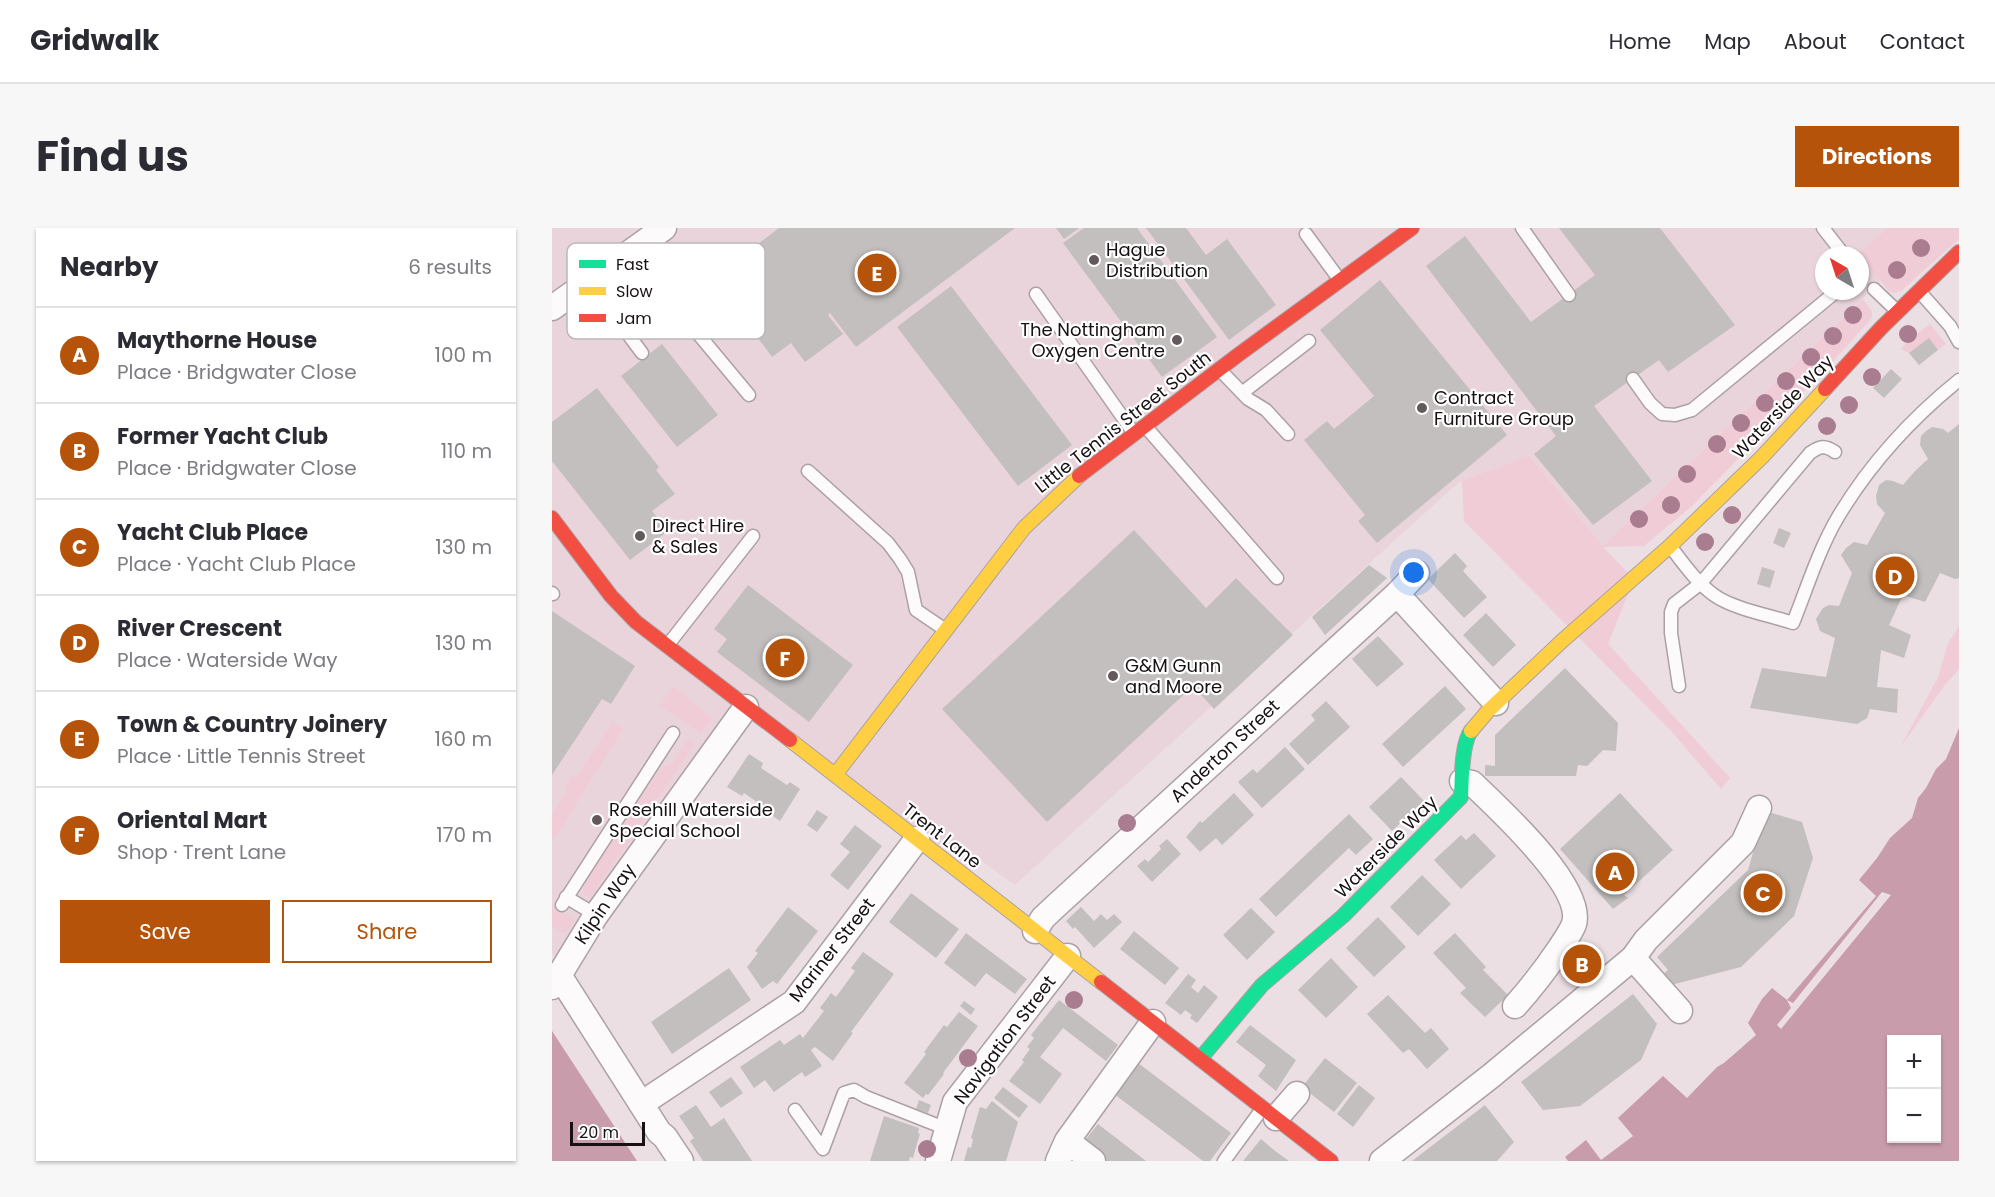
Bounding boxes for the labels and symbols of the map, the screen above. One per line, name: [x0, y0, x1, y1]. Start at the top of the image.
place label: Hague Distribution: [1106, 237, 1208, 283]
legend: [567, 243, 765, 339]
north arrow: [1815, 246, 1869, 300]
pin: E: [858, 250, 896, 296]
text: Fast: [616, 253, 649, 276]
marker: Hague Distribution: [1087, 253, 1101, 267]
text: Slow: [616, 280, 653, 303]
text: Jam: [616, 307, 652, 330]
place label: The Nottingham Oxygen Centre: [1020, 317, 1165, 363]
marker: The Nottingham Oxygen Centre: [1170, 333, 1184, 347]
street label: Little Tennis Street South: [1029, 345, 1216, 498]
street label: Waterside Way: [1726, 349, 1839, 464]
place label: Contract Furniture Group: [1434, 385, 1574, 431]
marker: Contract Furniture Group: [1415, 401, 1429, 415]
place label: Direct Hire & Sales: [652, 513, 744, 559]
marker: Direct Hire & Sales: [633, 529, 647, 543]
pin: D: [1876, 554, 1914, 598]
your location: [1399, 558, 1428, 587]
pin: F: [766, 636, 804, 680]
place label: G&M Gunn and Moore: [1125, 653, 1222, 699]
marker: G&M Gunn and Moore: [1106, 669, 1120, 683]
street label: Anderton Street: [1165, 693, 1285, 808]
street label: Waterside Way: [1329, 790, 1443, 904]
place label: Rosehill Waterside Special School: [609, 797, 773, 843]
street label: Trent Lane: [898, 797, 987, 874]
marker: Rosehill Waterside Special School: [590, 813, 604, 827]
pin: A: [1596, 850, 1634, 894]
street label: Kilpin Way: [568, 858, 641, 949]
pin: C: [1744, 870, 1782, 916]
street label: Mariner Street: [783, 892, 880, 1007]
pin: B: [1562, 942, 1602, 986]
street label: Navigation Street: [948, 970, 1061, 1109]
scale bar: [570, 1119, 645, 1146]

